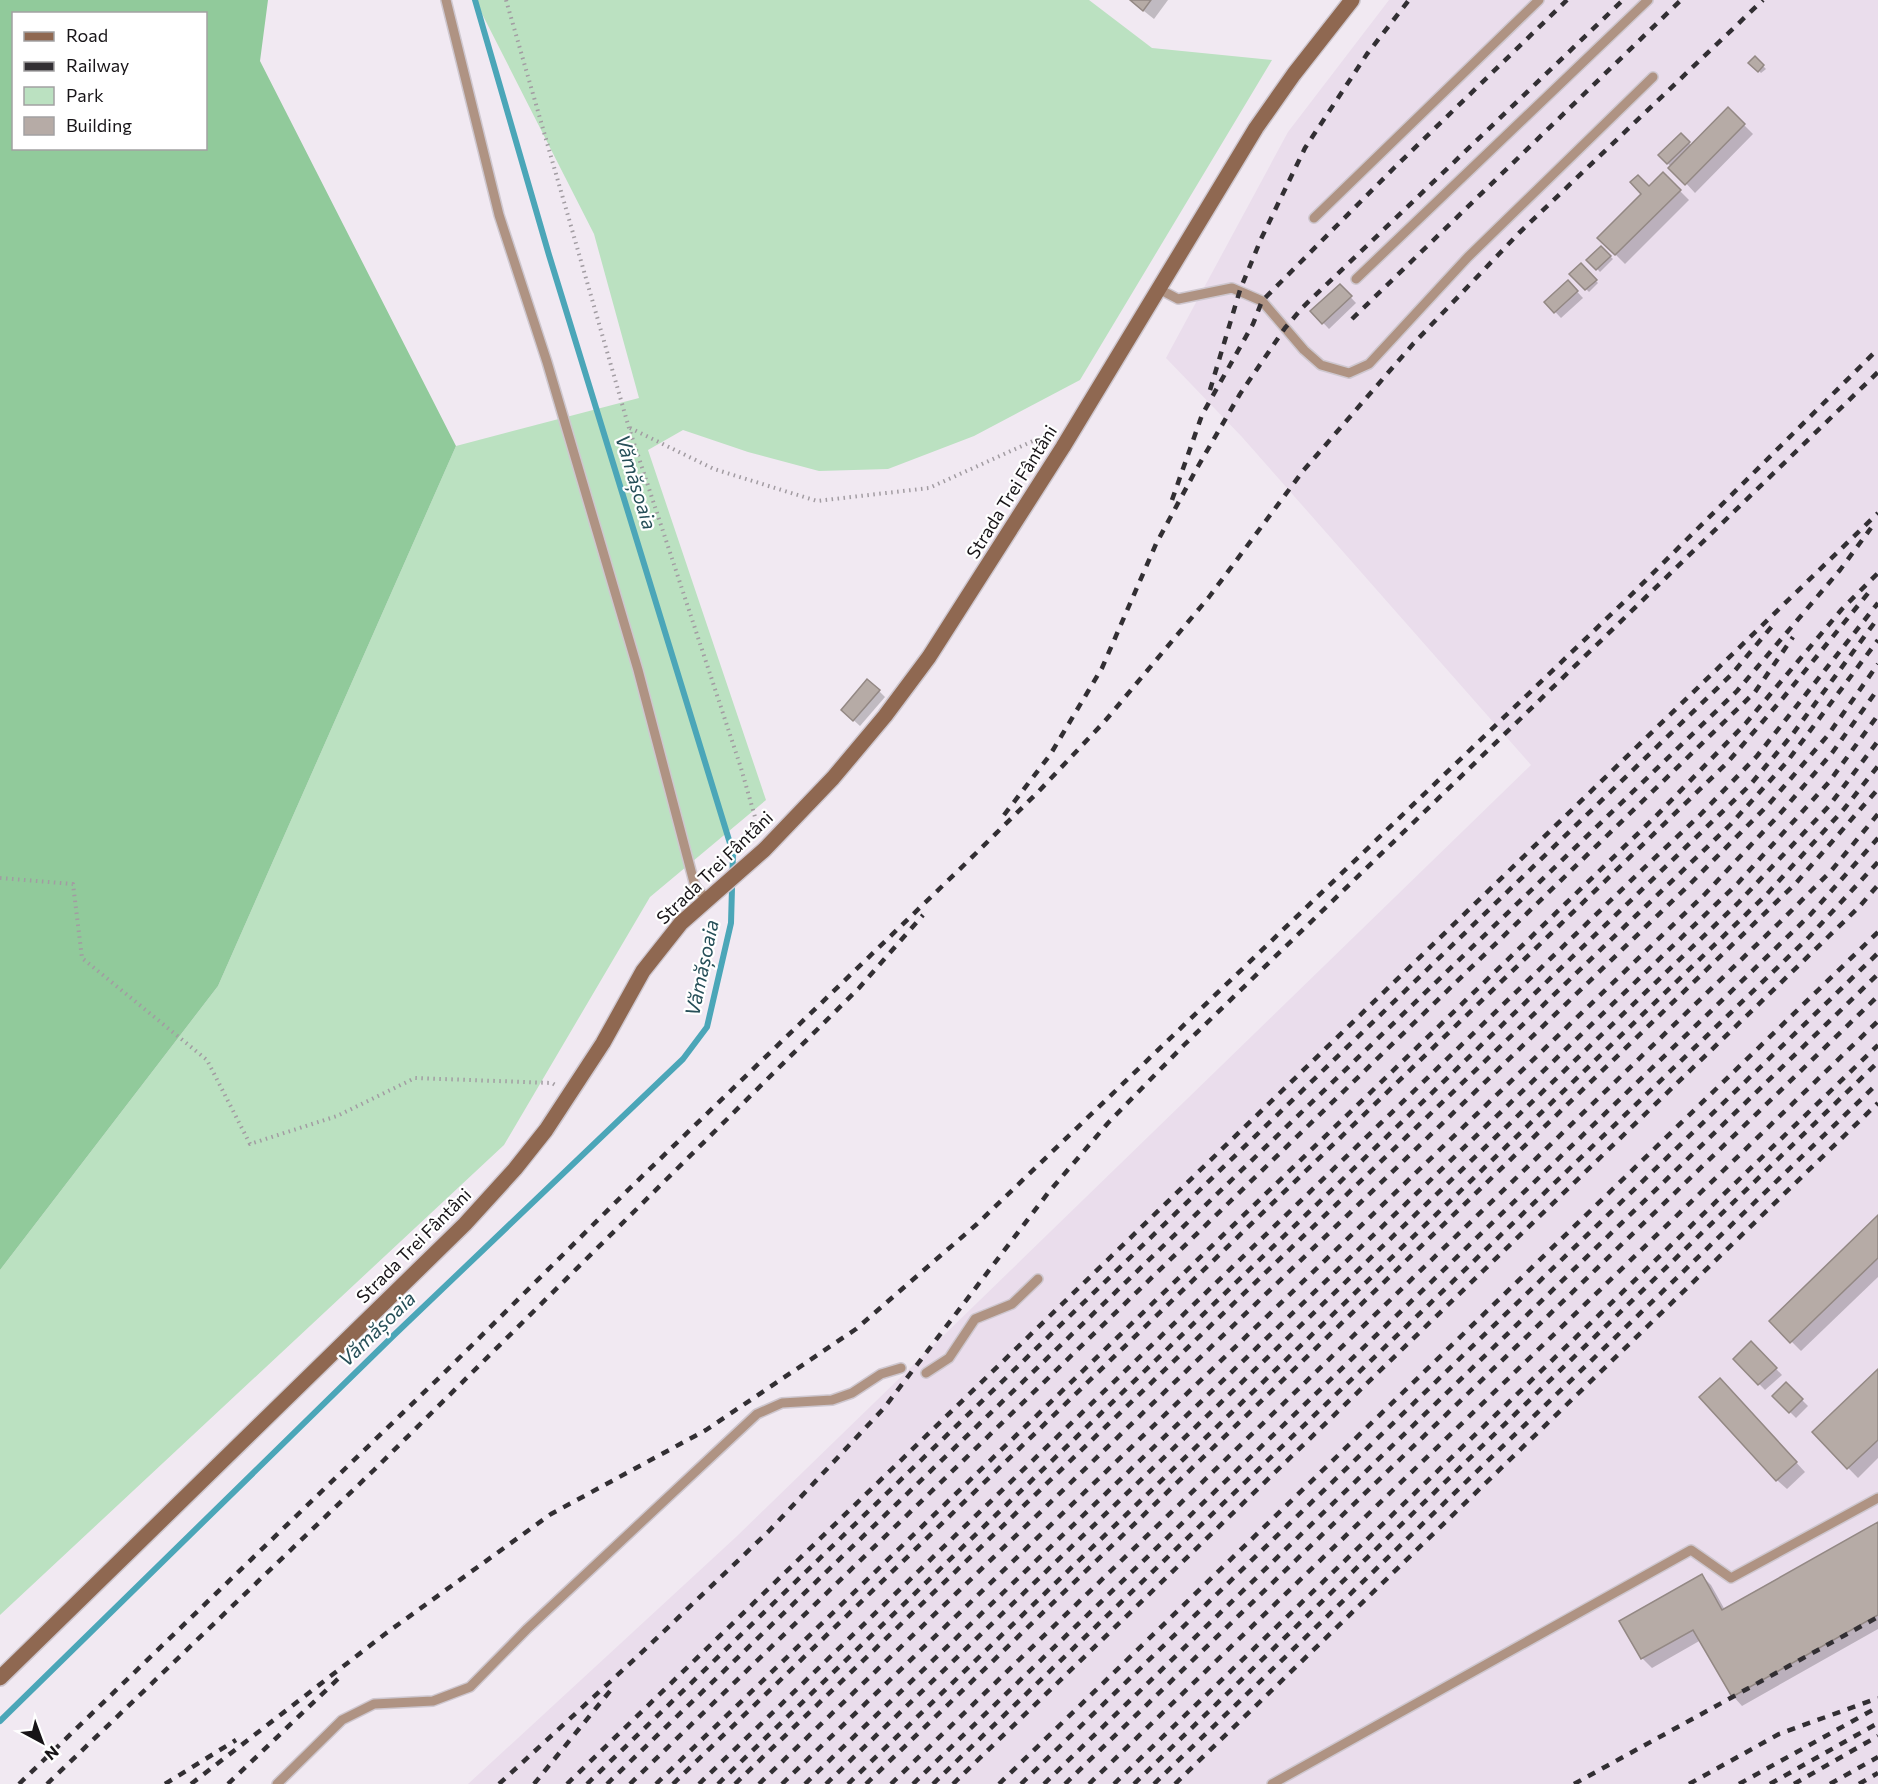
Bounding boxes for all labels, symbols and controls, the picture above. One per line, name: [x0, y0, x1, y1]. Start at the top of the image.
legend: [12, 12, 207, 150]
text: Road: [66, 24, 108, 46]
text: Railway: [66, 54, 129, 76]
text: Park: [66, 84, 104, 106]
text: Building: [66, 114, 132, 136]
street label: Strada Trei Fântâni: [961, 421, 1061, 562]
water label: Vămășoaia: [609, 431, 663, 533]
street label: Strada Trei Fântâni: [652, 806, 777, 928]
water label: Vămășoaia: [679, 917, 725, 1019]
street label: Strada Trei Fântâni: [351, 1183, 475, 1307]
water label: Vămășoaia: [333, 1286, 421, 1372]
north arrow: [12, 1712, 72, 1772]
text: N: [41, 1743, 63, 1765]

